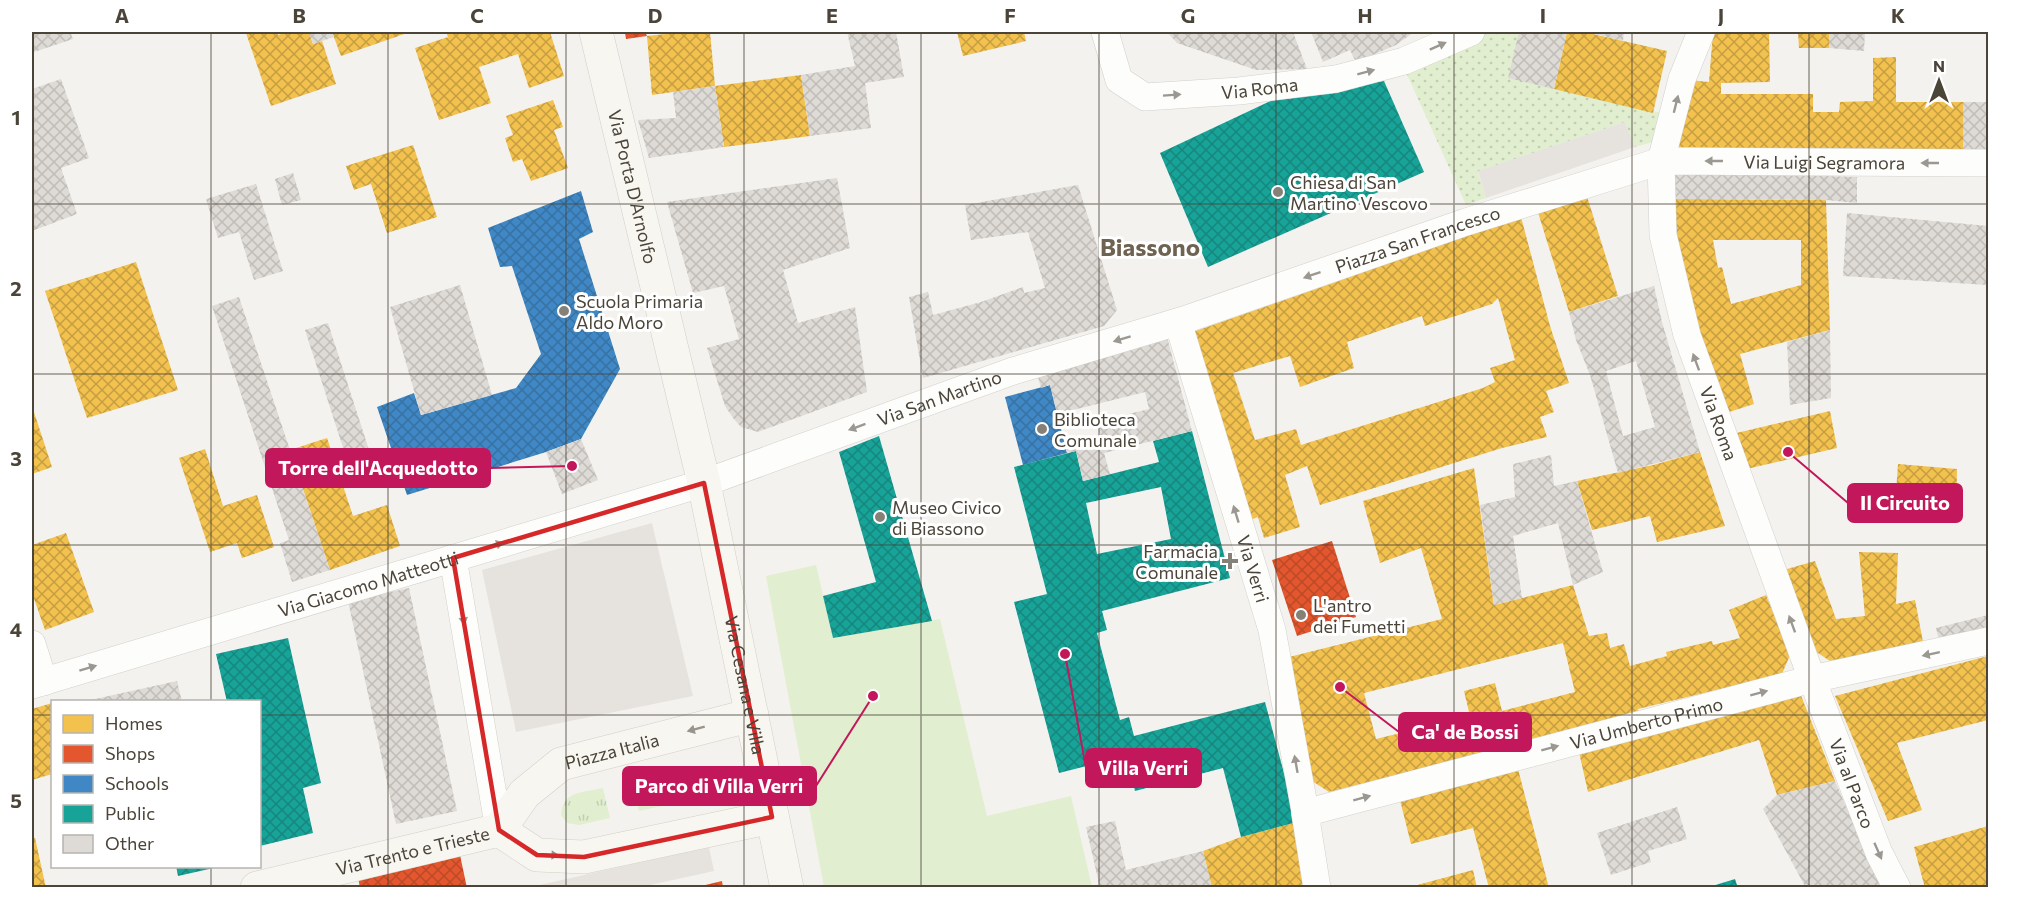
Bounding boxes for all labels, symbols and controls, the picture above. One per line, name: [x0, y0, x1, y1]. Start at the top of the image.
text: A: [115, 3, 129, 27]
text: B: [292, 3, 306, 27]
text: C: [470, 3, 484, 27]
text: D: [648, 3, 662, 27]
text: E: [826, 3, 838, 27]
text: F: [1004, 3, 1016, 27]
text: G: [1181, 3, 1195, 27]
text: H: [1358, 3, 1373, 27]
text: I: [1540, 3, 1546, 27]
text: J: [1718, 3, 1724, 27]
text: K: [1891, 3, 1905, 27]
one-way arrow: [1429, 41, 1447, 51]
north arrow: [1909, 51, 1969, 111]
text: N: [1933, 56, 1945, 75]
one-way arrow: [1356, 66, 1375, 76]
street label: Via Roma: [1220, 73, 1299, 103]
one-way arrow: [1163, 91, 1182, 100]
one-way arrow: [1671, 95, 1681, 113]
text: 1: [11, 105, 21, 129]
street label: Via Porta D'Arnolfo: [604, 107, 662, 266]
street label: Via Luigi Segramora: [1743, 151, 1905, 173]
one-way arrow: [1705, 156, 1724, 166]
one-way arrow: [1921, 158, 1940, 168]
place label: Chiesa di San Martino Vescovo: [1290, 171, 1428, 214]
marker: Chiesa di San Martino Vescovo: [1271, 185, 1285, 199]
street label: Piazza San Francesco: [1332, 201, 1503, 278]
district label: Biassono: [1100, 232, 1200, 261]
one-way arrow: [1303, 271, 1321, 281]
text: 2: [10, 276, 22, 300]
place label: Scuola Primaria Aldo Moro: [576, 290, 703, 333]
marker: Scuola Primaria Aldo Moro: [557, 304, 571, 318]
one-way arrow: [1113, 335, 1131, 344]
one-way arrow: [1691, 352, 1701, 370]
street label: Via San Martino: [874, 365, 1004, 430]
street label: Via Roma: [1695, 383, 1743, 463]
place label: Biblioteca Comunale: [1054, 408, 1137, 451]
marker: Biblioteca Comunale: [1035, 422, 1049, 436]
one-way arrow: [848, 423, 866, 433]
text: 3: [10, 446, 22, 470]
callout: Torre dell'Acquedotto: [266, 449, 490, 487]
text: Torre dell'Acquedotto: [278, 455, 478, 479]
callout: Il Circuito: [1848, 484, 1962, 522]
text: Il Circuito: [1860, 490, 1950, 514]
place label: Museo Civico di Biassono: [892, 496, 1002, 539]
one-way arrow: [1231, 505, 1240, 523]
marker: Museo Civico di Biassono: [873, 510, 887, 524]
street label: Via Verri: [1233, 532, 1274, 605]
one-way arrow: [487, 540, 505, 549]
place label: Farmacia Comunale: [1135, 540, 1218, 583]
street label: Via Giacomo Matteotti: [275, 546, 461, 621]
marker: Farmacia Comunale: [1223, 554, 1237, 568]
place label: L'antro dei Fumetti: [1313, 594, 1406, 637]
one-way arrow: [459, 607, 468, 626]
marker: L'antro dei Fumetti: [1294, 608, 1308, 622]
street label: Via Cesana e Villa: [720, 614, 770, 756]
one-way arrow: [1786, 615, 1796, 633]
text: 4: [10, 617, 22, 641]
one-way arrow: [1922, 649, 1941, 659]
one-way arrow: [79, 663, 97, 673]
one-way arrow: [1750, 687, 1768, 697]
street label: Via Umberto Primo: [1568, 692, 1725, 754]
legend: [51, 700, 261, 868]
text: Homes: [105, 712, 163, 734]
callout: Ca' de Bossi: [1399, 713, 1531, 751]
text: Ca' de Bossi: [1411, 719, 1519, 743]
one-way arrow: [686, 725, 704, 734]
street label: Piazza Italia: [562, 728, 661, 774]
street label: Via al Parco: [1825, 735, 1879, 831]
text: Shops: [105, 742, 155, 764]
one-way arrow: [1541, 742, 1560, 752]
callout: Villa Verri: [1086, 749, 1201, 787]
text: Villa Verri: [1098, 755, 1188, 779]
one-way arrow: [1291, 755, 1300, 774]
callout: Parco di Villa Verri: [623, 767, 816, 805]
text: Schools: [105, 772, 169, 794]
text: Parco di Villa Verri: [635, 773, 803, 797]
text: 5: [10, 788, 22, 812]
one-way arrow: [1353, 792, 1371, 802]
text: Public: [105, 802, 155, 824]
street label: Via Trento e Trieste: [334, 822, 492, 880]
text: Other: [105, 832, 154, 854]
one-way arrow: [1874, 842, 1883, 859]
one-way arrow: [541, 851, 560, 860]

